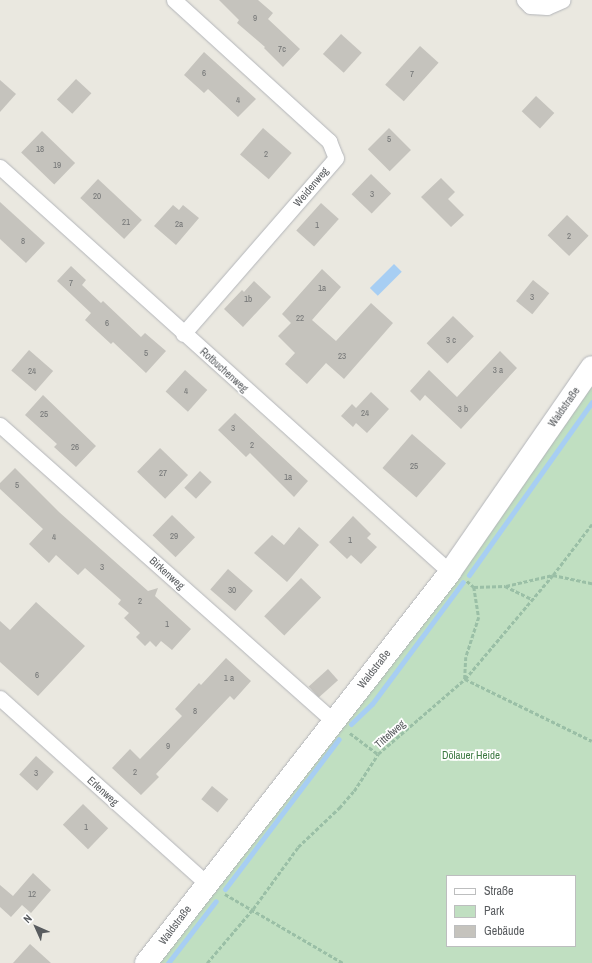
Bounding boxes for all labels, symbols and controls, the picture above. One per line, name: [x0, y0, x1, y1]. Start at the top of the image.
house number: 9: [253, 13, 257, 23]
house number: 7c: [278, 44, 286, 54]
house number: 6: [202, 68, 206, 78]
house number: 7: [410, 69, 414, 79]
house number: 4: [236, 95, 240, 105]
house number: 5: [387, 134, 391, 144]
house number: 18: [36, 144, 44, 154]
house number: 2: [264, 149, 268, 159]
house number: 19: [53, 160, 61, 170]
street label: Weidenweg: [291, 165, 331, 209]
house number: 3: [370, 189, 374, 199]
house number: 20: [93, 191, 101, 201]
house number: 21: [122, 217, 130, 227]
house number: 2a: [175, 219, 183, 229]
house number: 1: [315, 220, 319, 230]
house number: 2: [567, 231, 571, 241]
house number: 8: [21, 236, 25, 246]
house number: 7: [69, 278, 73, 288]
house number: 1a: [318, 283, 326, 293]
house number: 3: [530, 292, 534, 302]
house number: 1b: [244, 294, 252, 304]
house number: 22: [296, 313, 304, 323]
house number: 6: [105, 318, 109, 328]
house number: 3 c: [446, 335, 456, 345]
street label: Rotbuchenweg: [197, 345, 251, 395]
house number: 5: [144, 348, 148, 358]
house number: 23: [338, 351, 346, 361]
house number: 3 a: [493, 365, 503, 375]
house number: 24: [28, 366, 36, 376]
street label: Waldstraße: [545, 384, 583, 430]
house number: 4: [184, 386, 188, 396]
house number: 3 b: [458, 404, 468, 414]
house number: 24: [361, 408, 369, 418]
house number: 25: [40, 409, 48, 419]
house number: 3: [231, 423, 235, 433]
house number: 2: [250, 440, 254, 450]
house number: 26: [71, 442, 79, 452]
house number: 25: [410, 461, 418, 471]
house number: 27: [159, 468, 167, 478]
house number: 1a: [284, 472, 292, 482]
house number: 5: [15, 480, 19, 490]
house number: 29: [170, 531, 178, 541]
house number: 4: [52, 532, 56, 542]
house number: 1: [348, 535, 352, 545]
street label: Birkenweg: [147, 554, 187, 592]
house number: 3: [100, 562, 104, 572]
house number: 30: [228, 585, 236, 595]
house number: 2: [138, 596, 142, 606]
house number: 1: [165, 619, 169, 629]
street label: Waldstraße: [355, 647, 393, 691]
house number: 6: [35, 670, 39, 680]
house number: 1 a: [224, 673, 234, 683]
house number: 8: [193, 706, 197, 716]
street label: Tittelweg: [372, 717, 408, 751]
house number: 9: [166, 741, 170, 751]
park label: Dölauer Heide: [442, 748, 500, 762]
house number: 2: [133, 767, 137, 777]
house number: 3: [34, 768, 38, 778]
street label: Erlenweg: [85, 774, 121, 808]
house number: 1: [84, 822, 88, 832]
legend: [446, 875, 576, 947]
text: Straße: [484, 883, 514, 899]
house number: 12: [28, 889, 36, 899]
street label: Waldstraße: [156, 903, 194, 947]
text: Park: [484, 903, 504, 919]
north arrow: [16, 907, 56, 947]
text: N: [20, 911, 35, 926]
text: Gebäude: [484, 923, 525, 939]

